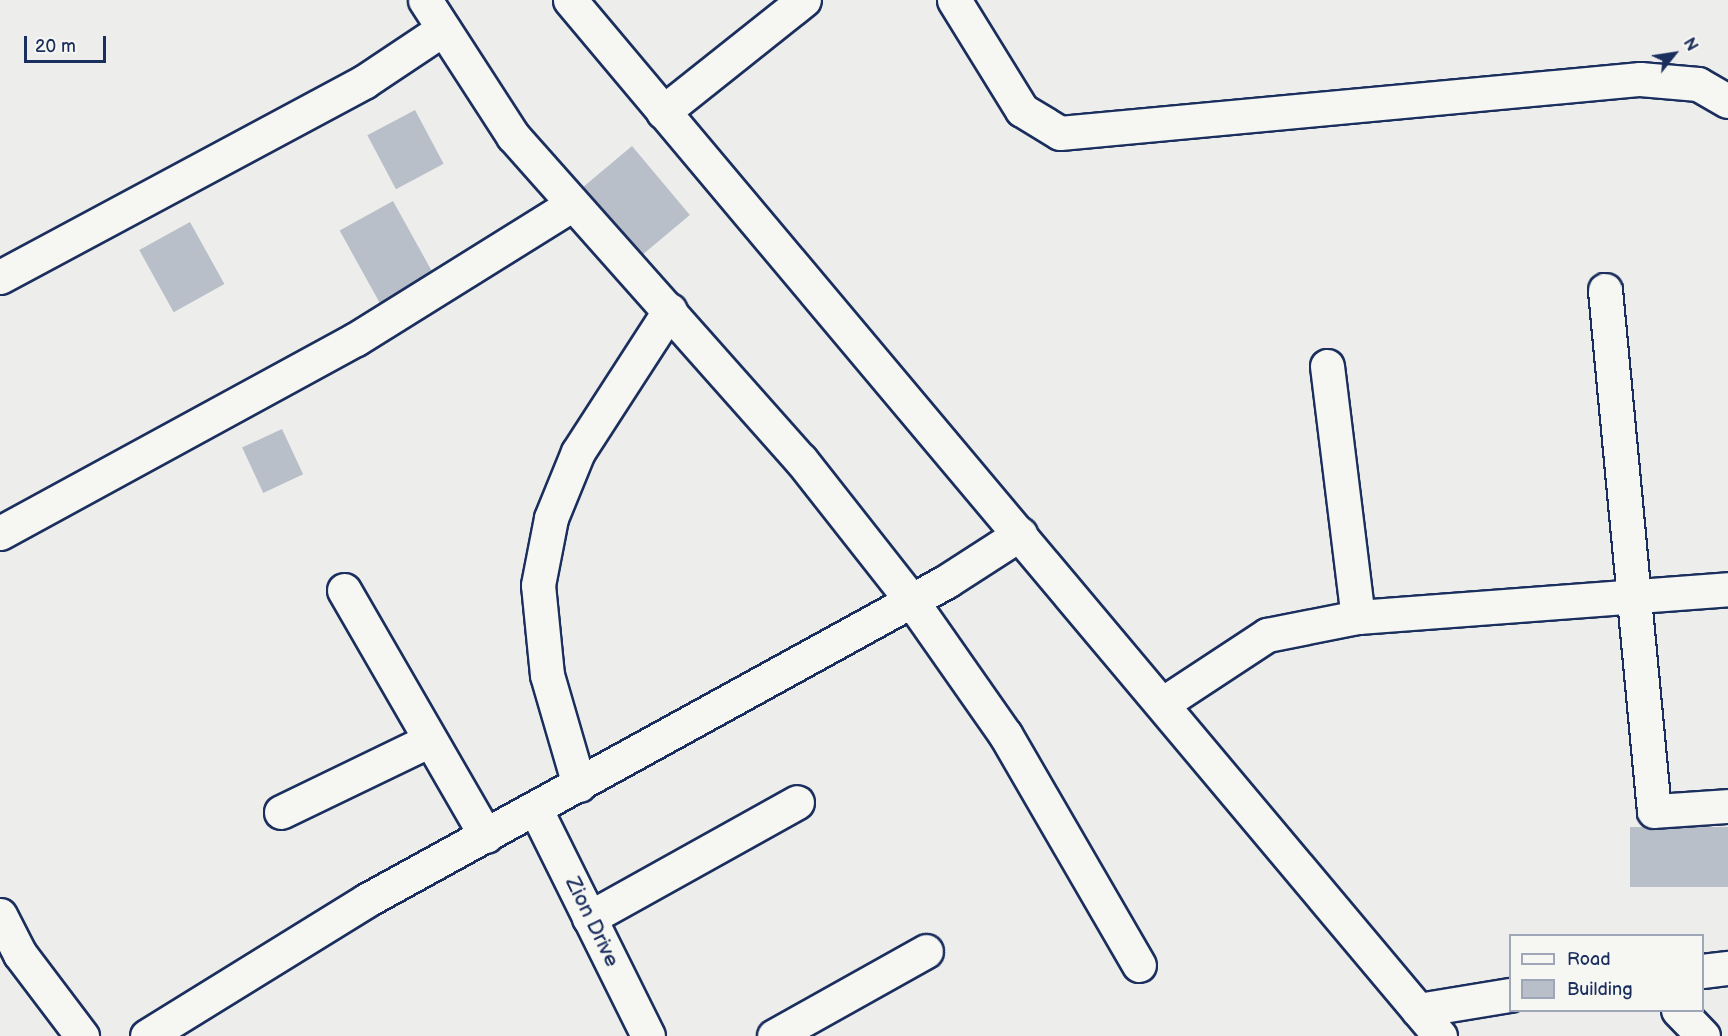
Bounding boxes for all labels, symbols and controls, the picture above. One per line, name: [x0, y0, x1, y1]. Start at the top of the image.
scale bar: [27, 24, 110, 62]
north arrow: [1644, 24, 1704, 84]
text: N: [1679, 35, 1701, 55]
text: 20 m: [35, 36, 76, 57]
street label: Zion Drive: [560, 873, 624, 971]
legend: [1509, 934, 1704, 1012]
text: Road: [1567, 949, 1611, 970]
text: Building: [1567, 979, 1633, 1000]

